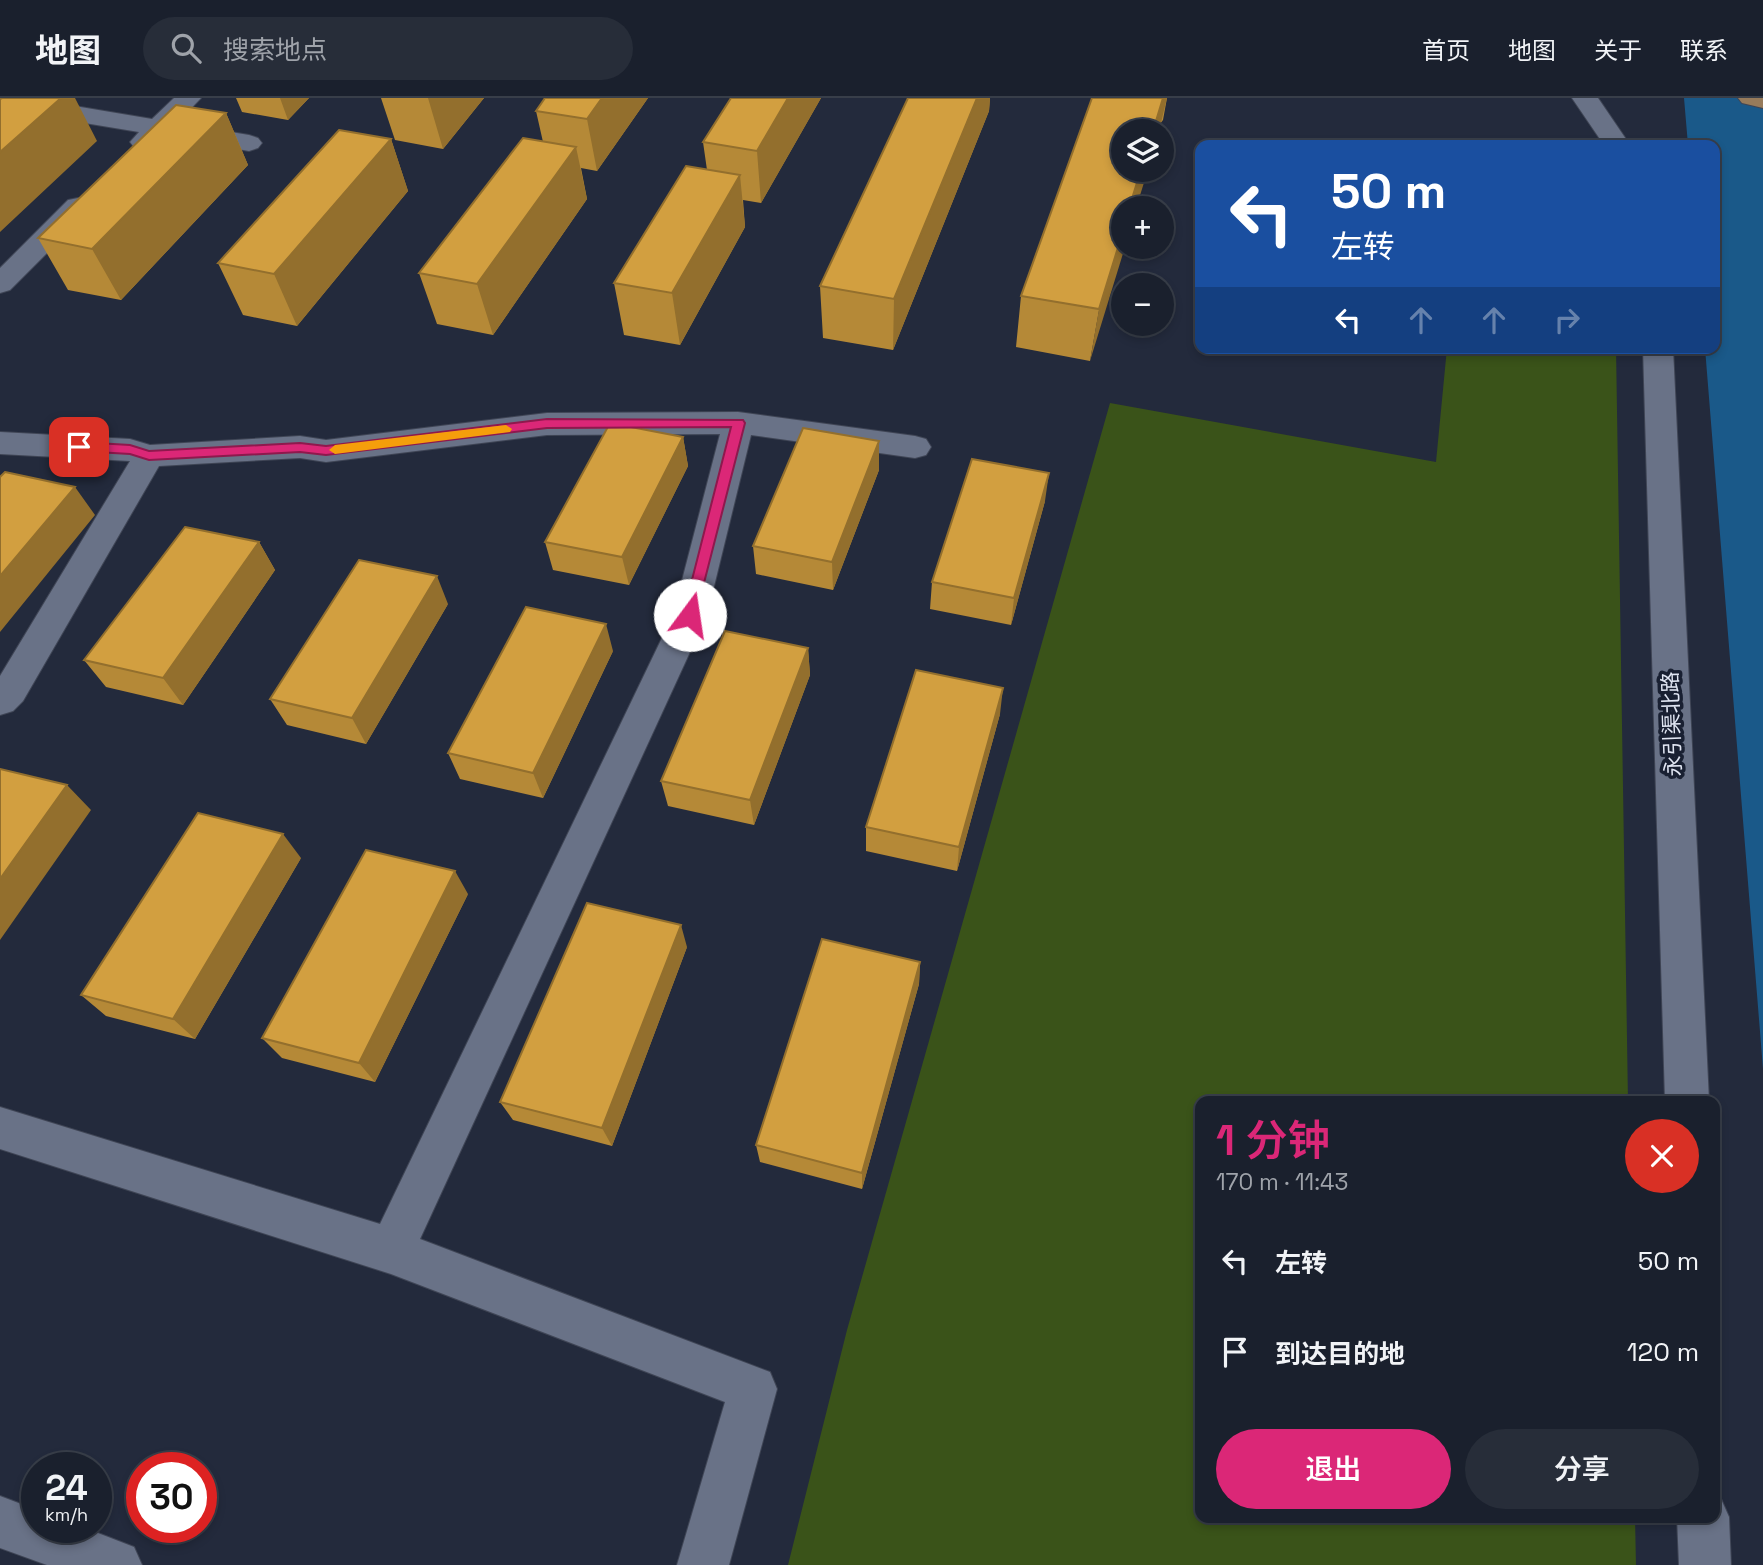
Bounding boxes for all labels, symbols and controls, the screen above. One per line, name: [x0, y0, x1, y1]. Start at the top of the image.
search box: [143, 17, 633, 80]
icon: search: [167, 29, 205, 67]
text: 地图: [35, 30, 101, 72]
text: 搜索地点: [223, 33, 327, 67]
text: 首页: [1422, 35, 1470, 66]
text: 地图: [1508, 35, 1556, 66]
text: 关于: [1594, 35, 1642, 66]
text: 联系: [1680, 35, 1728, 66]
map controls: [1111, 119, 1174, 336]
button: layers: [1111, 119, 1174, 182]
text: 50 m: [1331, 160, 1446, 222]
icon: left: [1216, 168, 1307, 259]
button: +: [1111, 196, 1174, 259]
text: 左转: [1331, 227, 1395, 267]
button: −: [1111, 273, 1174, 336]
icon: left: [1329, 301, 1367, 339]
icon: ahead: [1402, 301, 1440, 339]
icon: ahead: [1475, 301, 1513, 339]
icon: right: [1548, 301, 1586, 339]
pin: [49, 417, 109, 477]
icon: arrive: [60, 428, 98, 466]
position arrow: [653, 578, 727, 652]
street label: 永引渠北路: [1656, 671, 1687, 777]
text: 1 分钟: [1216, 1114, 1330, 1167]
button: close: [1625, 1119, 1699, 1193]
text: 170 m · 11:43: [1216, 1167, 1348, 1197]
icon: left: [1216, 1242, 1254, 1280]
text: 50 m: [1638, 1244, 1699, 1278]
text: 左转: [1275, 1246, 1327, 1280]
icon: arrive: [1216, 1333, 1254, 1371]
text: 120 m: [1627, 1335, 1699, 1369]
text: 到达目的地: [1275, 1337, 1405, 1371]
button: 退出: [1216, 1429, 1451, 1509]
button: 分享: [1465, 1429, 1699, 1509]
speed limit sign: 30: [126, 1452, 217, 1543]
text: 24: [45, 1466, 88, 1510]
text: km/h: [45, 1503, 88, 1526]

